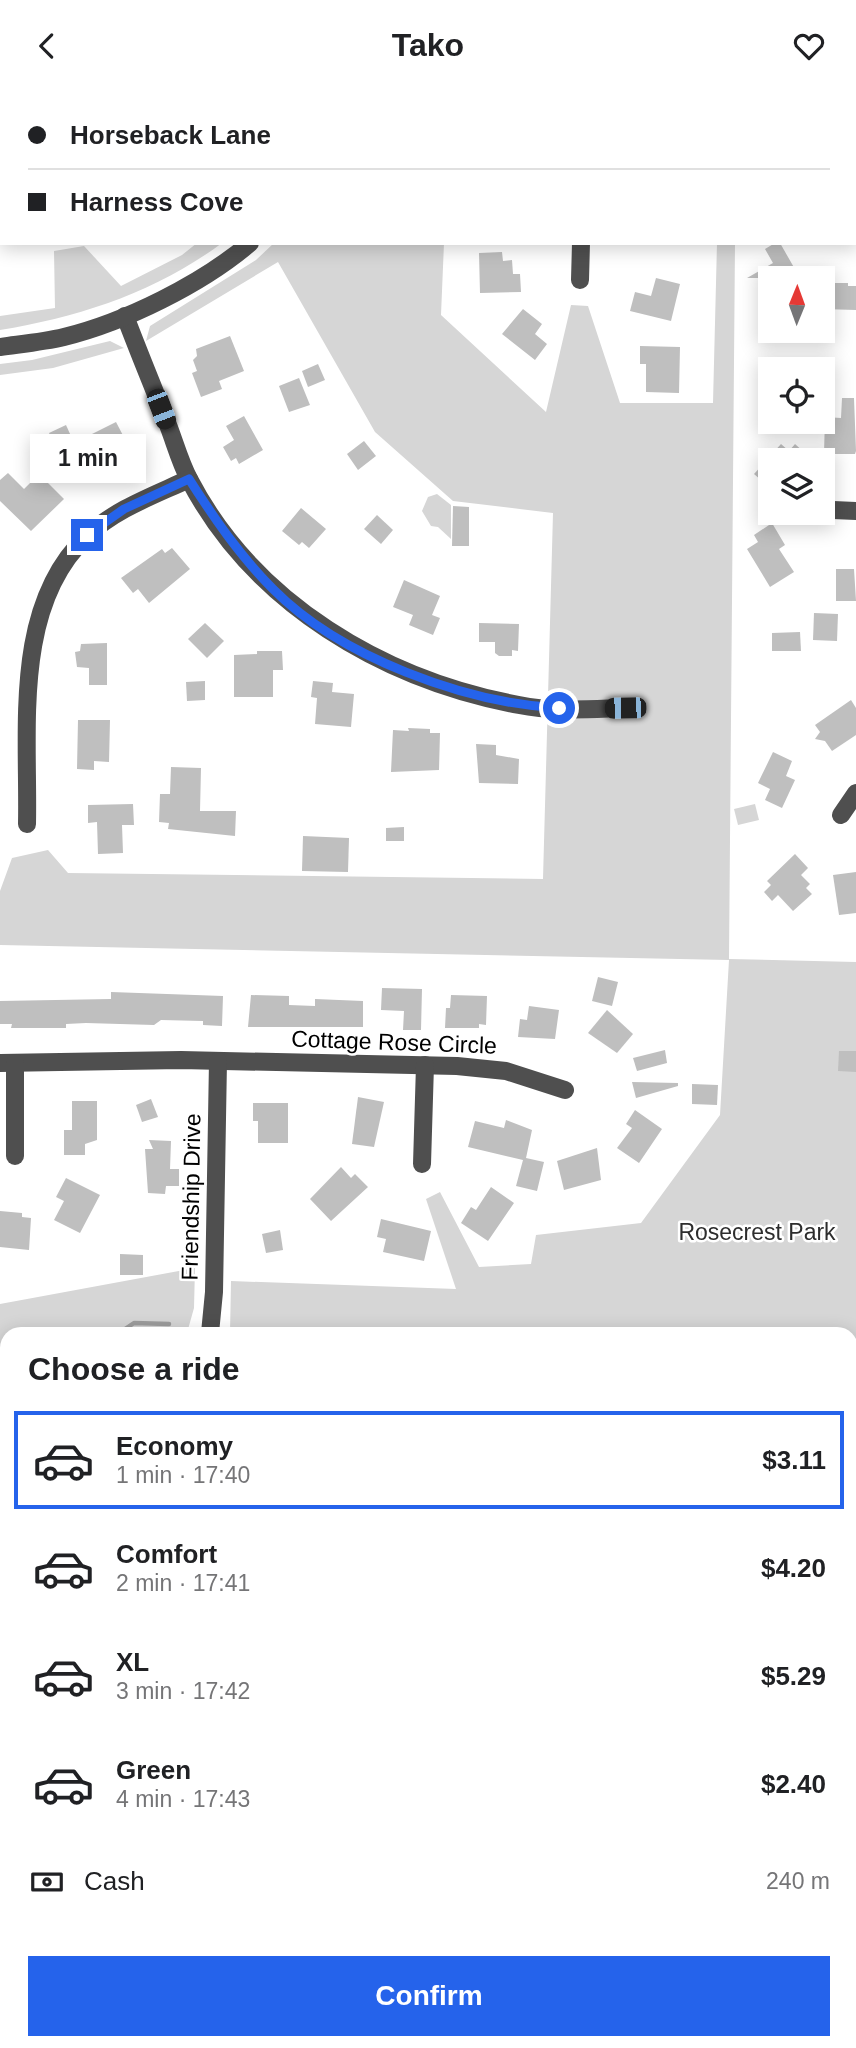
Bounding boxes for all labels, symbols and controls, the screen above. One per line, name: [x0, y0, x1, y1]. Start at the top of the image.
icon: back: [28, 27, 66, 65]
text: Tako: [392, 27, 464, 63]
icon: heart: [790, 27, 828, 65]
text: Horseback Lane: [70, 120, 271, 150]
text: Harness Cove: [70, 187, 243, 217]
north arrow: [758, 266, 835, 343]
map controls: [758, 266, 835, 525]
button: locate: [758, 357, 835, 434]
car: [144, 386, 179, 432]
callout: 1 min: [29, 433, 145, 483]
text: 1 min: [58, 445, 118, 471]
button: layers: [758, 448, 835, 525]
route end: [71, 519, 103, 551]
route start: [543, 692, 575, 724]
car: [604, 697, 647, 719]
street label: Cottage Rose Circle: [291, 1025, 497, 1059]
street label: Friendship Drive: [177, 1113, 205, 1281]
park label: Rosecrest Park: [678, 1219, 836, 1245]
text: Choose a ride: [28, 1351, 240, 1387]
icon: car: [32, 1429, 95, 1492]
text: Economy: [116, 1431, 233, 1461]
text: $3.11: [762, 1445, 826, 1475]
text: 1 min · 17:40: [116, 1462, 250, 1488]
icon: car: [32, 1537, 95, 1600]
text: Comfort: [116, 1539, 217, 1569]
text: $4.20: [761, 1553, 826, 1583]
text: 2 min · 17:41: [116, 1570, 250, 1596]
icon: car: [32, 1645, 95, 1708]
text: XL: [116, 1647, 149, 1677]
text: $5.29: [761, 1661, 826, 1691]
text: 3 min · 17:42: [116, 1678, 250, 1704]
icon: car: [32, 1753, 95, 1816]
text: Green: [116, 1755, 191, 1785]
text: $2.40: [761, 1769, 826, 1799]
text: 4 min · 17:43: [116, 1786, 250, 1812]
icon: cash: [28, 1863, 66, 1901]
text: Cash: [84, 1866, 145, 1896]
text: 240 m: [766, 1868, 830, 1894]
button: Confirm: [28, 1956, 830, 2036]

